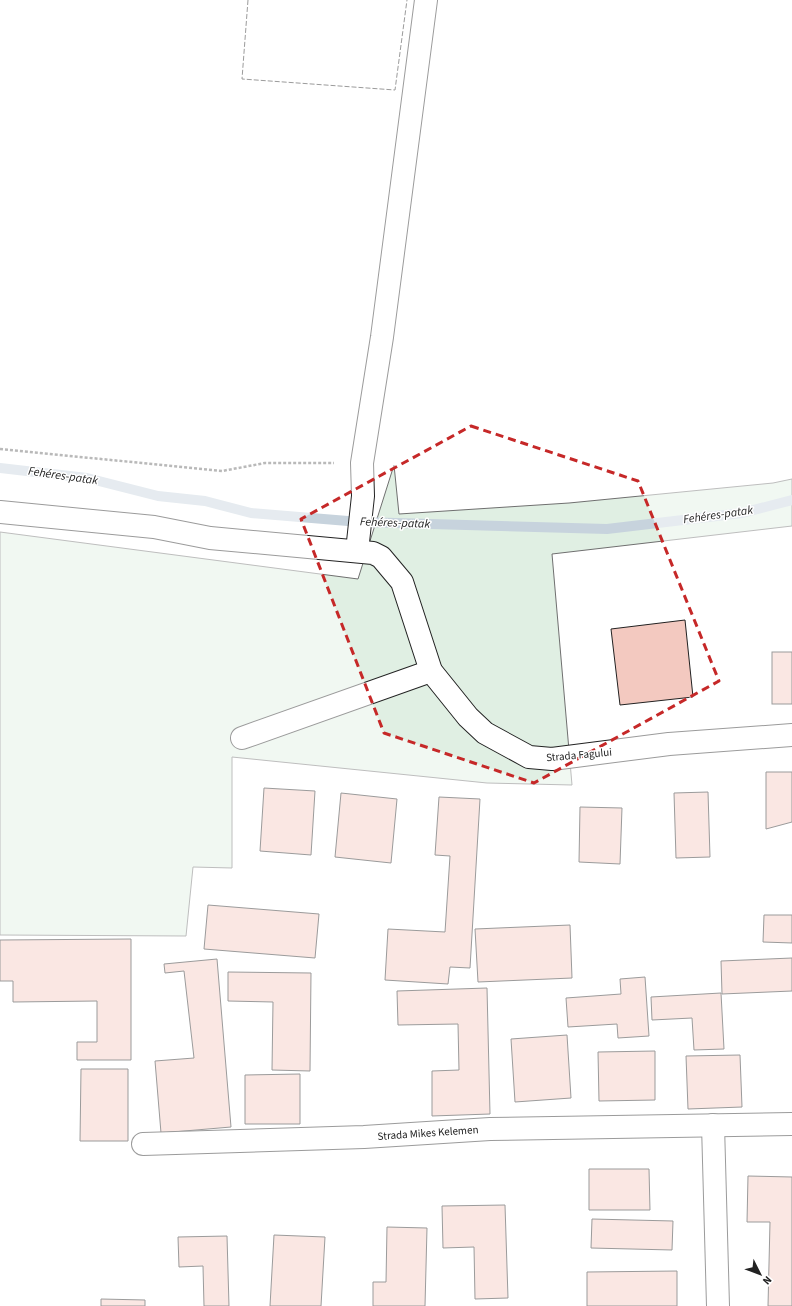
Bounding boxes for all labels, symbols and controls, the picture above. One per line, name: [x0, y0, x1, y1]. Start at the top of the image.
water label: Fehéres-patak: [27, 463, 99, 489]
water label: Fehéres-patak: [682, 502, 754, 528]
water label: Fehéres-patak: [360, 513, 431, 533]
street label: Strada Fagului: [546, 745, 612, 765]
street label: Strada Mikes Kelemen: [377, 1122, 479, 1144]
north arrow: [740, 1254, 780, 1294]
text: N: [759, 1273, 775, 1288]

